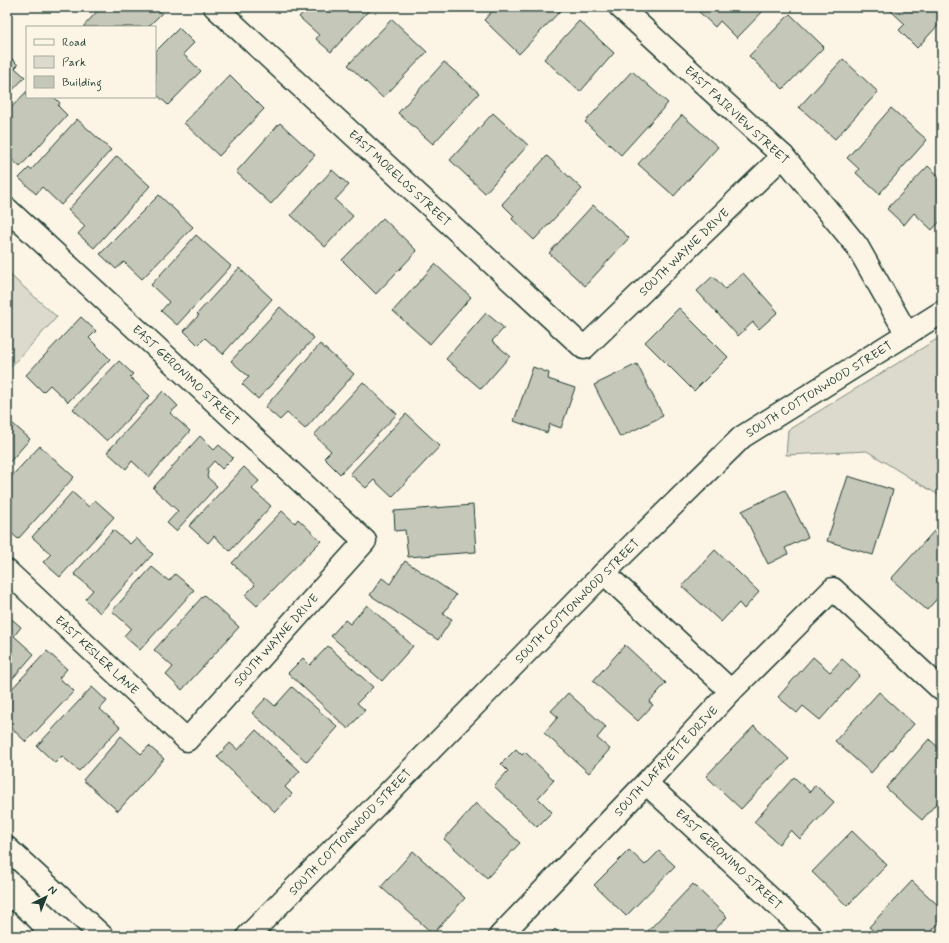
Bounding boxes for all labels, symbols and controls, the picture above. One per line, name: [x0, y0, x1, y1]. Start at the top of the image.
legend: [26, 26, 156, 98]
text: Road: [62, 35, 86, 51]
text: Park: [62, 55, 86, 71]
street label: EAST FAIRVIEW STREET: [681, 63, 792, 168]
text: Building: [62, 75, 102, 92]
street label: EAST MORELOS STREET: [345, 127, 454, 230]
street label: SOUTH WAYNE DRIVE: [636, 205, 733, 300]
street label: EAST GERONIMO STREET: [128, 322, 242, 430]
street label: SOUTH COTTONWOOD STREET: [743, 338, 896, 442]
street label: SOUTH COTTONWOOD STREET: [512, 536, 644, 668]
street label: SOUTH WAYNE DRIVE: [231, 591, 323, 690]
street label: EAST KESLER LANE: [51, 613, 142, 699]
street label: SOUTH LAFAYETTE DRIVE: [611, 703, 722, 820]
street label: SOUTH COTTONWOOD STREET: [286, 766, 416, 899]
street label: EAST GERONIMO STREET: [671, 806, 785, 914]
north arrow: [26, 877, 66, 917]
text: N: [45, 883, 60, 898]

